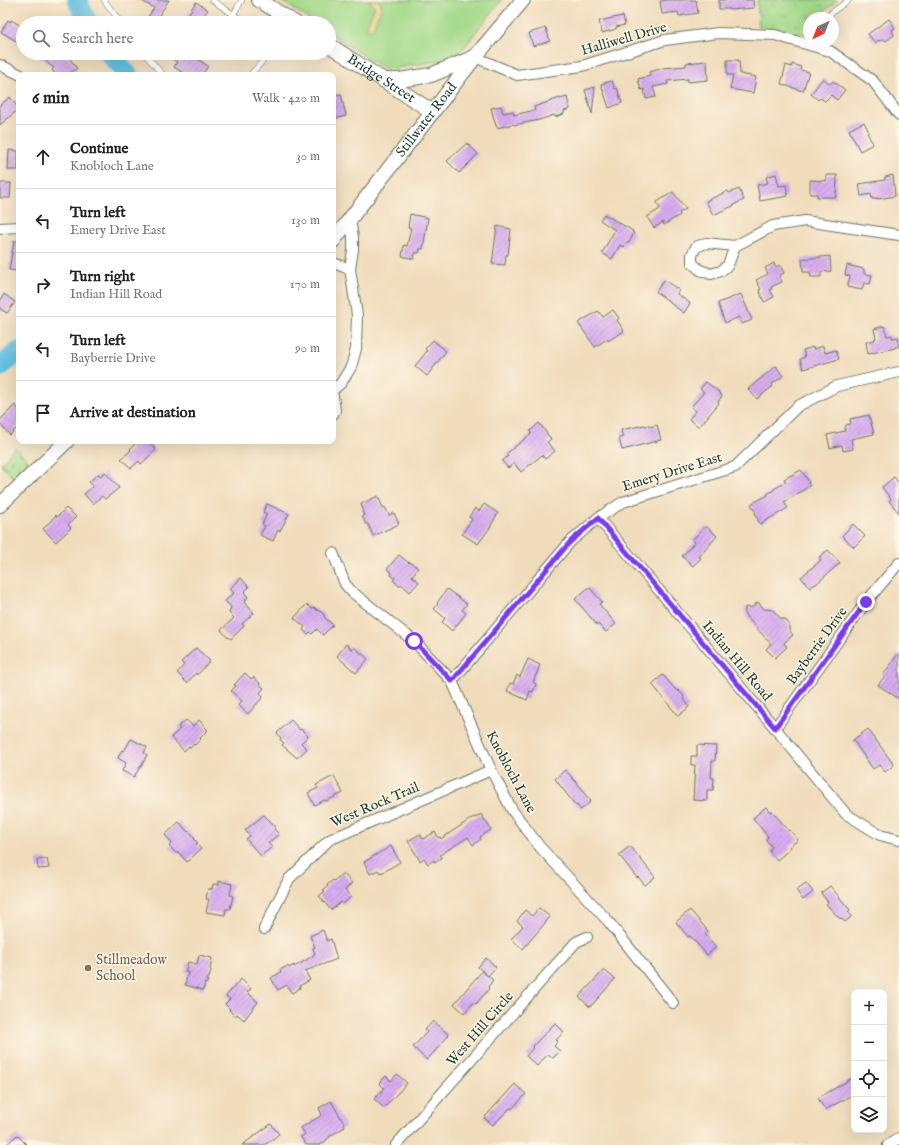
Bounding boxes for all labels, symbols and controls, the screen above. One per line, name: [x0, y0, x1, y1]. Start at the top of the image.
north arrow: [803, 12, 839, 48]
search box: [16, 16, 336, 60]
street label: Halliwell Drive: [579, 18, 669, 60]
icon: search: [30, 27, 52, 49]
text: Search here: [62, 29, 133, 48]
street label: Bridge Street: [344, 50, 419, 107]
street label: Stillwater Road: [392, 79, 461, 161]
text: 6 min: [32, 88, 70, 109]
text: Walk · 420 m: [252, 90, 320, 107]
text: Continue: [70, 139, 128, 158]
icon: ahead: [32, 146, 54, 168]
text: 30 m: [296, 148, 320, 165]
text: Knobloch Lane: [70, 158, 154, 175]
text: Turn left: [70, 203, 126, 222]
icon: left: [32, 210, 54, 232]
text: 130 m: [291, 212, 320, 229]
text: Emery Drive East: [70, 222, 166, 239]
text: Turn right: [70, 267, 135, 286]
icon: right: [32, 274, 54, 296]
text: 170 m: [290, 276, 320, 293]
text: Indian Hill Road: [70, 286, 162, 303]
text: Turn left: [70, 331, 126, 350]
icon: left: [32, 338, 54, 360]
text: 90 m: [295, 340, 320, 357]
text: Bayberrie Drive: [70, 350, 155, 367]
icon: arrive: [32, 402, 54, 424]
text: Arrive at destination: [70, 403, 196, 422]
street label: Emery Drive East: [620, 448, 724, 496]
route end: [857, 593, 875, 611]
street label: Bayberrie Drive: [783, 603, 852, 689]
street label: Indian Hill Road: [698, 617, 776, 705]
route start: [405, 632, 423, 650]
street label: Knobloch Lane: [482, 728, 540, 817]
street label: West Rock Trail: [328, 778, 422, 832]
place label: Stillmeadow School: [96, 951, 168, 985]
marker: Stillmeadow School: [83, 963, 93, 973]
street label: West Hill Circle: [443, 987, 518, 1070]
map controls: [851, 989, 887, 1133]
button: +: [851, 989, 887, 1025]
button: −: [851, 1025, 887, 1061]
button: locate: [851, 1061, 887, 1097]
button: layers: [851, 1097, 887, 1133]

